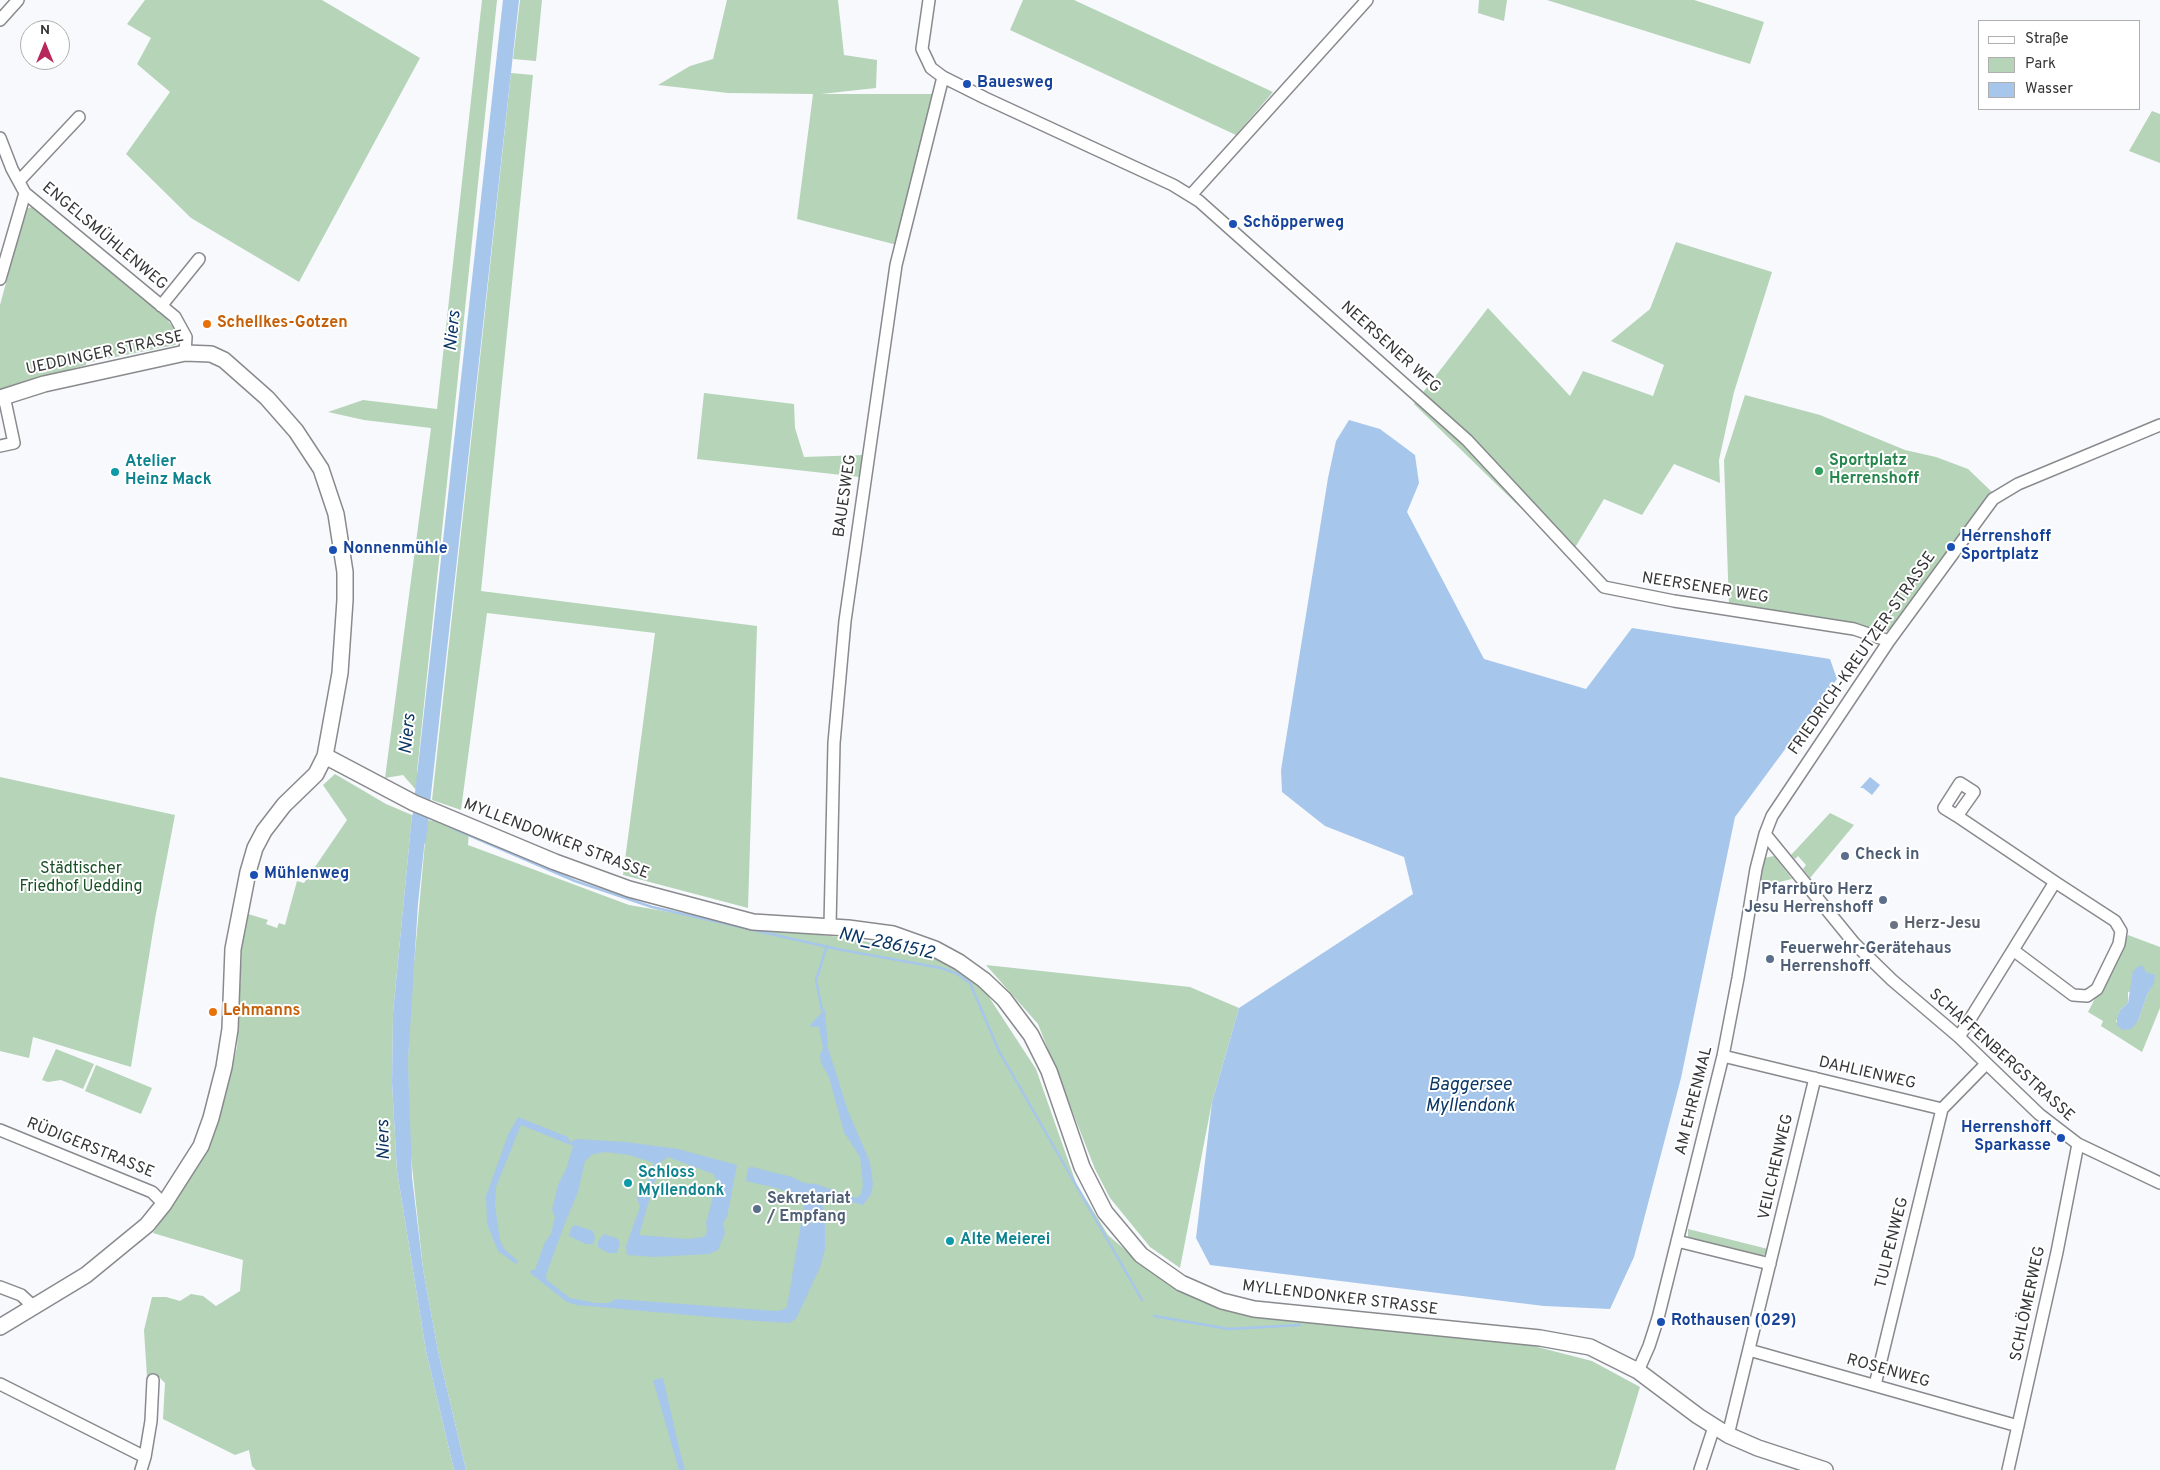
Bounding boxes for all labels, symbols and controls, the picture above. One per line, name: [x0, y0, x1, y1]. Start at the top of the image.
north arrow: [20, 20, 70, 70]
legend: [1978, 20, 2140, 110]
text: N: [40, 22, 50, 39]
text: Straße: [2025, 30, 2069, 49]
text: Park: [2025, 55, 2056, 74]
place label: Bauesweg: [977, 74, 1053, 94]
marker: Bauesweg: [961, 78, 973, 90]
text: Wasser: [2025, 80, 2073, 99]
street label: ENGELSMÜHLENWEG: [37, 179, 171, 295]
place label: Schöpperweg: [1243, 214, 1344, 234]
marker: Schöpperweg: [1227, 218, 1239, 230]
street label: NEERSENER WEG: [1336, 298, 1444, 398]
water label: Niers: [441, 310, 467, 352]
place label: Schellkes-Gotzen: [217, 314, 348, 334]
marker: Schellkes-Gotzen: [201, 318, 213, 330]
street label: UEDDINGER STRASSE: [24, 328, 186, 380]
place label: Sportplatz Herrenshoff: [1829, 452, 1919, 490]
place label: Atelier Heinz Mack: [125, 453, 212, 491]
street label: BAUESWEG: [831, 453, 861, 539]
marker: Sportplatz Herrenshoff: [1813, 465, 1825, 477]
marker: Atelier Heinz Mack: [109, 466, 121, 478]
place label: Herrenshoff Sportplatz: [1961, 528, 2051, 566]
place label: Nonnenmühle: [343, 540, 448, 560]
marker: Herrenshoff Sportplatz: [1945, 541, 1957, 553]
marker: Nonnenmühle: [327, 544, 339, 556]
street label: FRIEDRICH-KREUTZER-STRASSE: [1785, 549, 1941, 759]
street label: NEERSENER WEG: [1640, 569, 1770, 609]
water label: Niers: [396, 713, 422, 755]
street label: MYLLENDONKER STRASSE: [460, 796, 652, 884]
place label: Check in: [1855, 846, 1920, 866]
marker: Check in: [1839, 850, 1851, 862]
park label: Städtischer Friedhof Uedding: [19, 860, 143, 898]
place label: Mühlenweg: [264, 865, 349, 885]
marker: Mühlenweg: [248, 869, 260, 881]
place label: Pfarrbüro Herz Jesu Herrenshoff: [1744, 881, 1873, 919]
marker: Pfarrbüro Herz Jesu Herrenshoff: [1877, 894, 1889, 906]
place label: Herz-Jesu: [1904, 915, 1981, 935]
marker: Herz-Jesu: [1888, 919, 1900, 931]
water label: NN_2861512: [836, 924, 936, 966]
place label: Feuerwehr-Gerätehaus Herrenshoff: [1780, 940, 1952, 978]
marker: Feuerwehr-Gerätehaus Herrenshoff: [1764, 953, 1776, 965]
street label: SCHAFFENBERGSTRASSE: [1924, 986, 2078, 1126]
place label: Lehmanns: [223, 1002, 300, 1022]
marker: Lehmanns: [207, 1006, 219, 1018]
street label: AM EHRENMAL: [1672, 1045, 1718, 1157]
street label: DAHLIENWEG: [1816, 1053, 1918, 1095]
water label: Baggersee Myllendonk: [1425, 1075, 1515, 1118]
street label: VEILCHENWEG: [1755, 1112, 1799, 1222]
street label: RÜDIGERSTRASSE: [23, 1115, 157, 1183]
water label: Niers: [374, 1119, 396, 1161]
place label: Herrenshoff Sparkasse: [1961, 1119, 2051, 1157]
marker: Herrenshoff Sparkasse: [2055, 1132, 2067, 1144]
place label: Schloss Myllendonk: [638, 1164, 724, 1202]
marker: Schloss Myllendonk: [622, 1177, 634, 1189]
place label: Sekretariat / Empfang: [767, 1190, 851, 1228]
street label: TULPENWEG: [1872, 1195, 1914, 1291]
marker: Sekretariat / Empfang: [751, 1203, 763, 1215]
place label: Alte Meierei: [960, 1231, 1050, 1251]
marker: Alte Meierei: [944, 1235, 956, 1247]
street label: SCHLÖMERWEG: [2007, 1245, 2051, 1363]
street label: MYLLENDONKER STRASSE: [1241, 1277, 1439, 1321]
place label: Rothausen (029): [1671, 1312, 1797, 1332]
marker: Rothausen (029): [1655, 1316, 1667, 1328]
street label: ROSENWEG: [1844, 1351, 1932, 1393]

